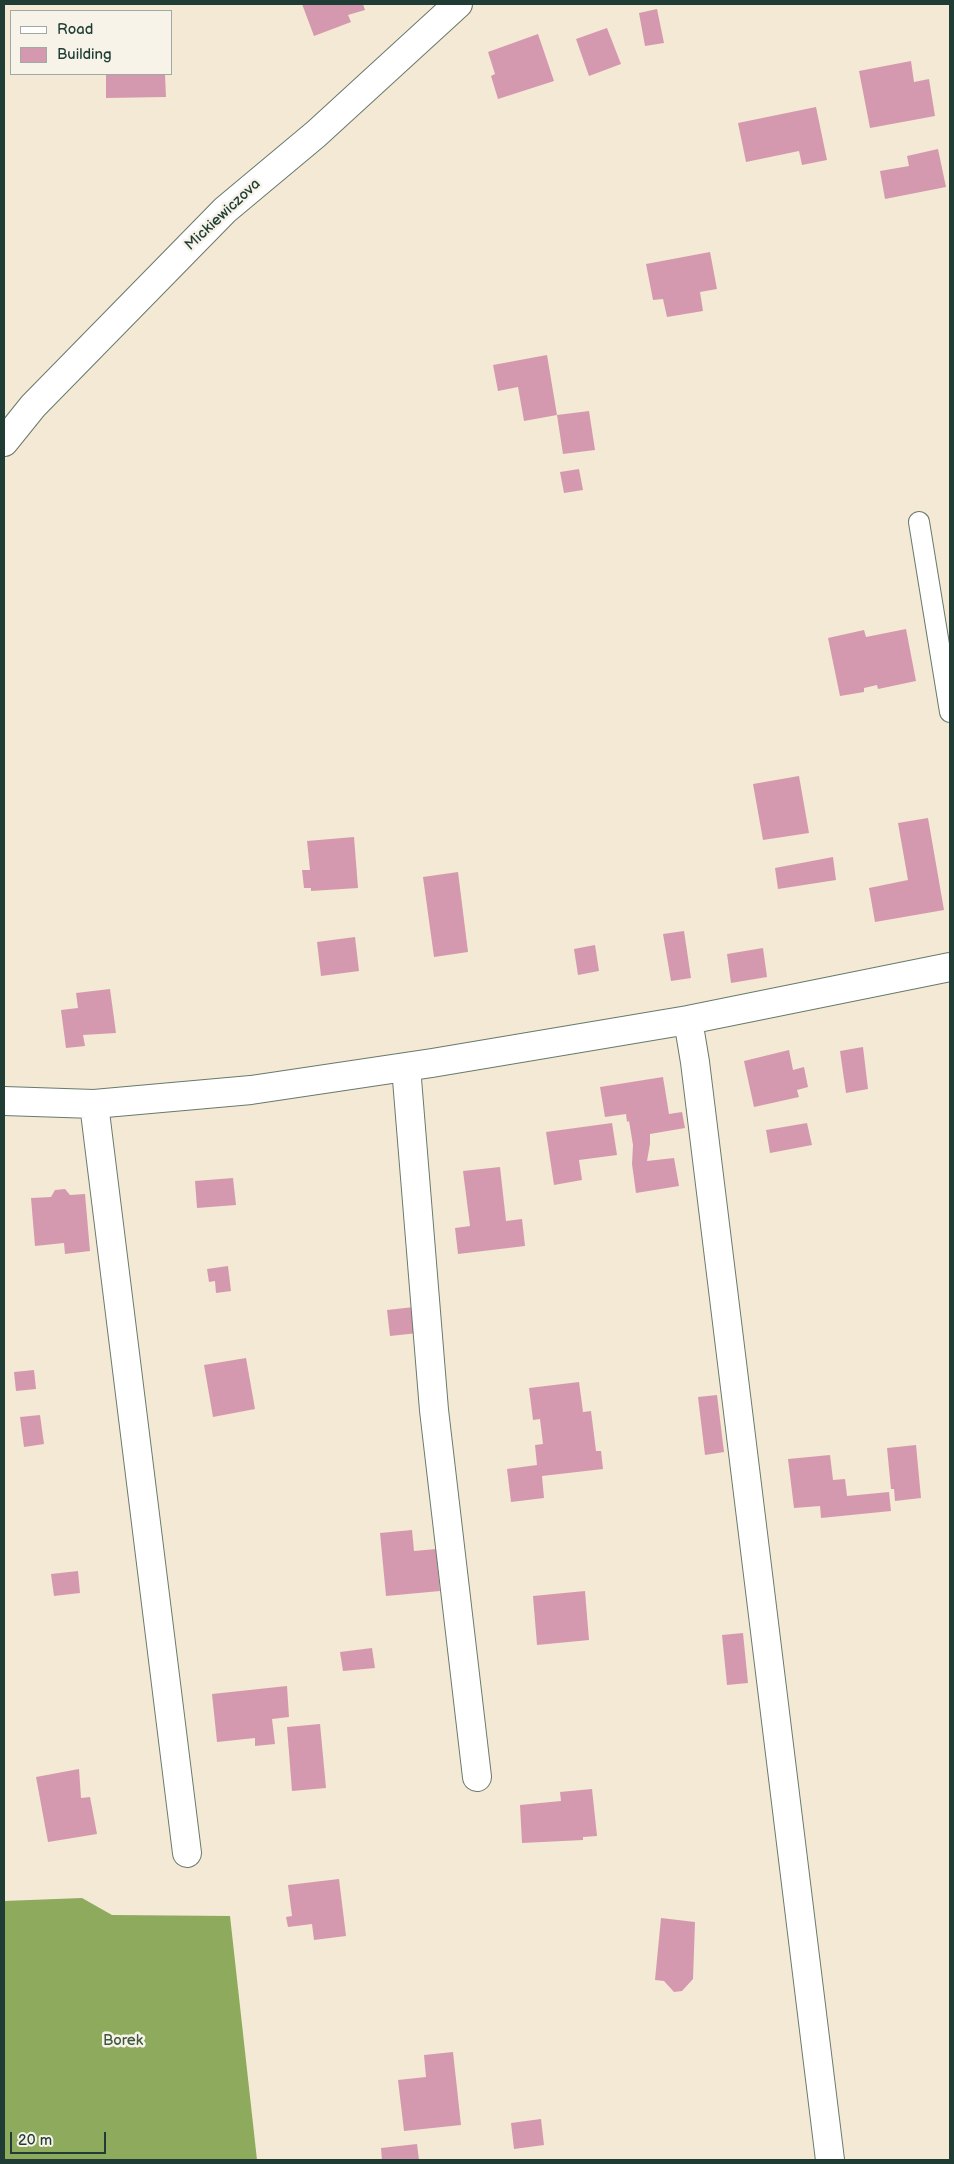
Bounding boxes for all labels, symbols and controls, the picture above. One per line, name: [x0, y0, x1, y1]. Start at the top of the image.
legend: [10, 10, 172, 75]
text: Road: [57, 20, 93, 39]
text: Building: [57, 45, 112, 64]
street label: Mickiewiczova: [182, 175, 264, 255]
park label: Borek: [103, 2032, 143, 2050]
scale bar: [12, 2122, 109, 2154]
text: 20 m: [18, 2131, 52, 2150]

